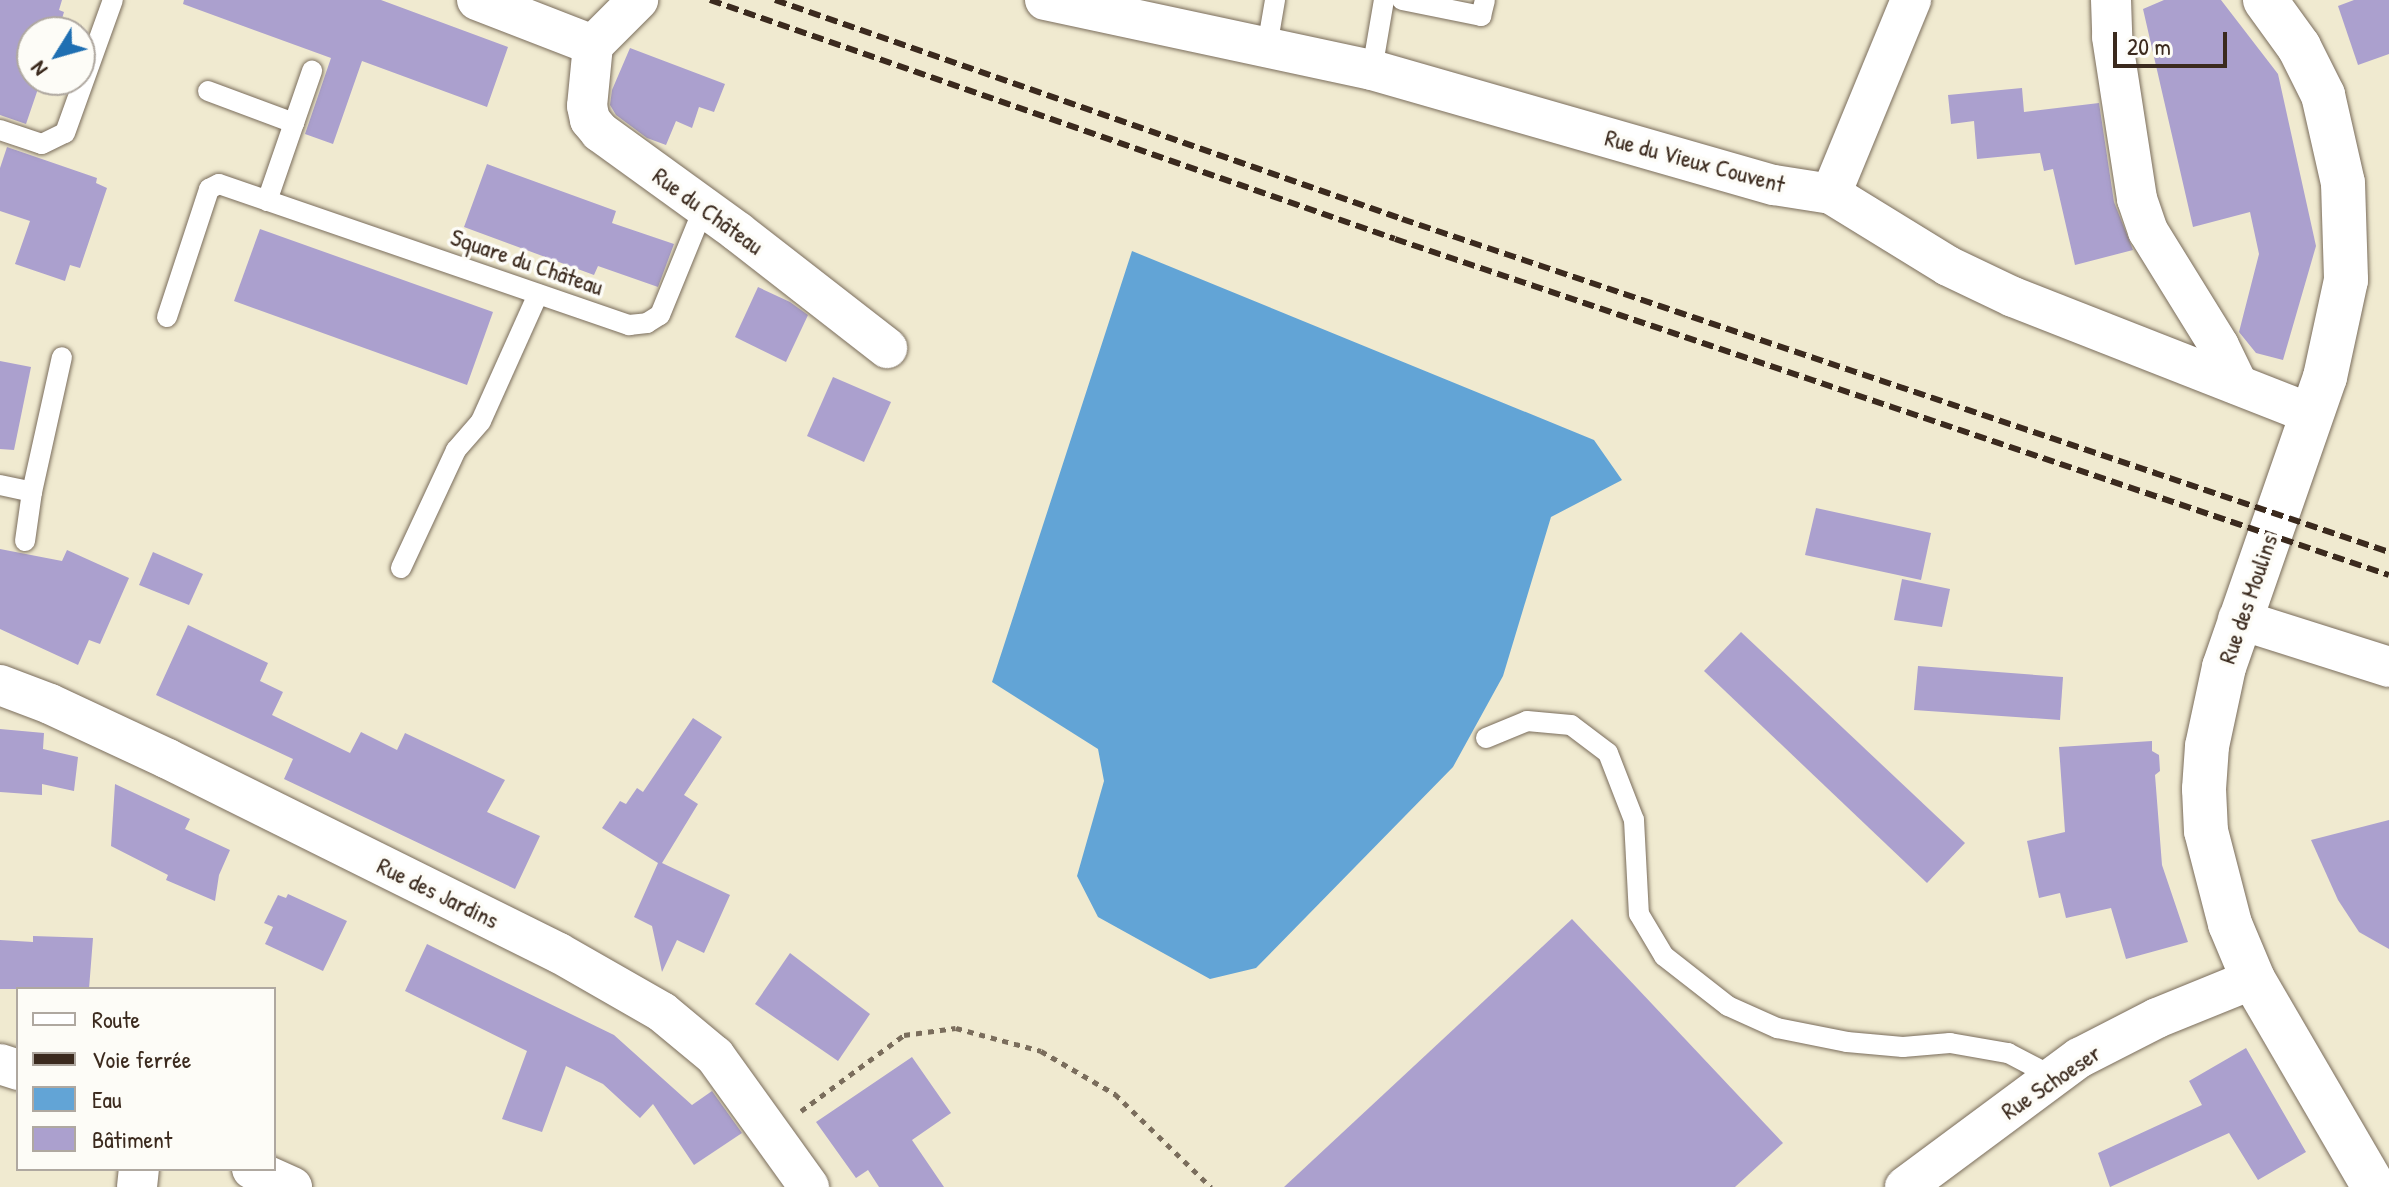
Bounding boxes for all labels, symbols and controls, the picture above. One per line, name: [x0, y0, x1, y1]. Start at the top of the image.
north arrow: [16, 16, 96, 96]
scale bar: [2117, 16, 2231, 66]
text: 20 m: [2127, 30, 2171, 62]
text: N: [23, 56, 54, 83]
street label: Rue du Vieux Couvent: [1602, 123, 1788, 199]
street label: Rue du Château: [647, 161, 769, 261]
street label: Square du Château: [447, 222, 607, 302]
street label: Rue des Moulins: [2212, 531, 2284, 667]
street label: Rue des Jardins: [373, 851, 503, 935]
legend: [16, 987, 276, 1171]
text: Route: [92, 1003, 140, 1035]
street label: Rue Schoeser: [1996, 1038, 2106, 1126]
text: Voie ferrée: [92, 1043, 191, 1075]
text: Eau: [92, 1083, 122, 1115]
text: Bâtiment: [92, 1123, 172, 1155]

